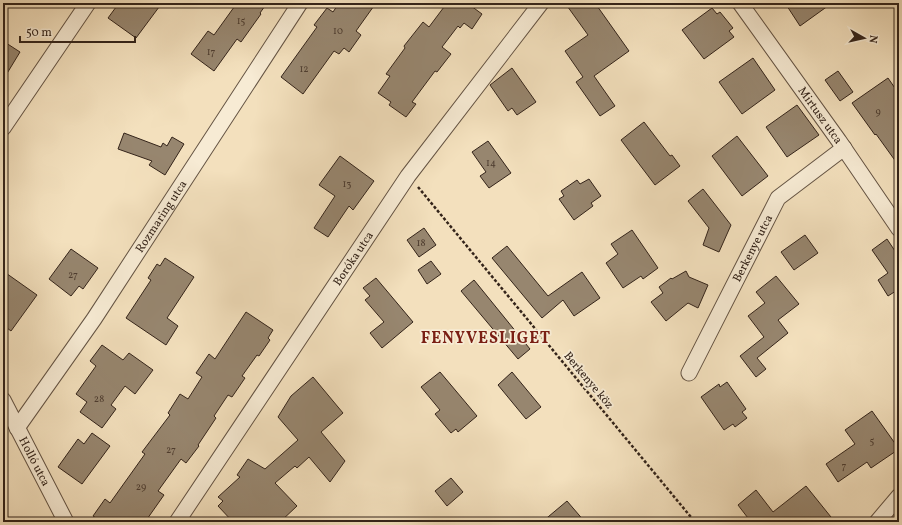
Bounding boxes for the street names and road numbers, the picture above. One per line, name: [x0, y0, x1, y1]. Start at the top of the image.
street label: Mirtusz utca: [794, 84, 846, 147]
street label: Rozmaring utca: [132, 177, 191, 256]
street label: Berkenye utca: [730, 212, 777, 285]
street label: Boróka utca: [330, 229, 378, 289]
street label: Berkenye köz: [560, 349, 617, 413]
street label: Holló utca: [14, 434, 53, 489]

